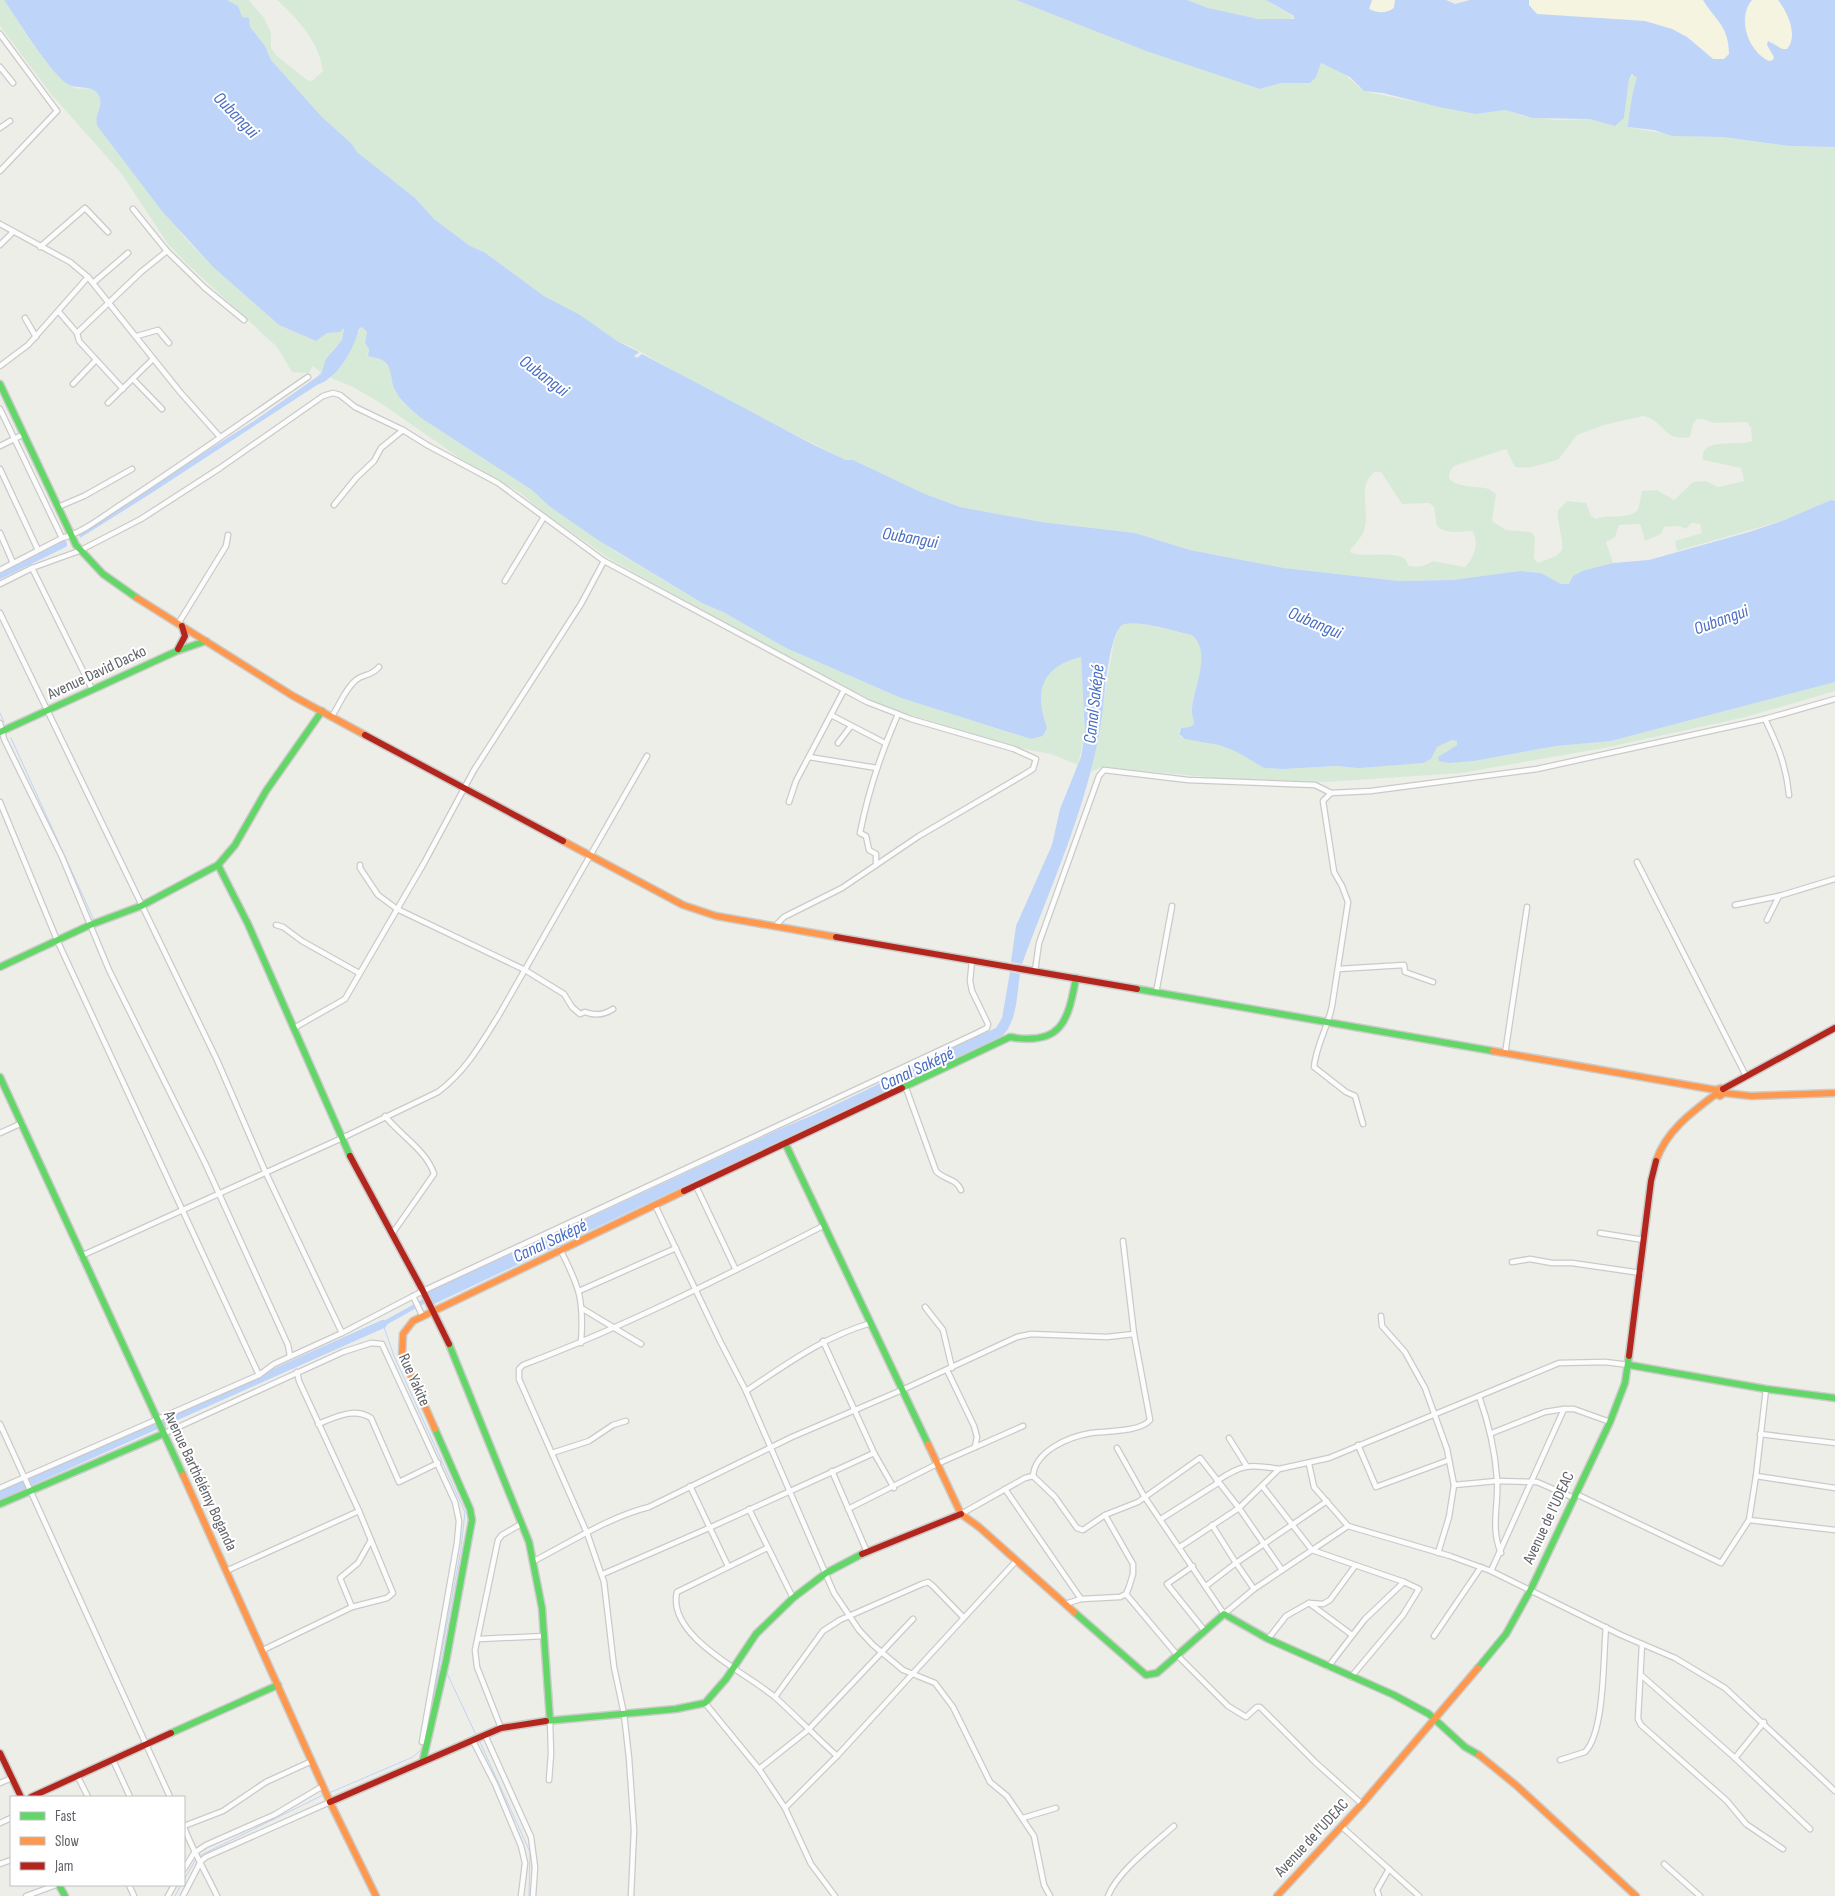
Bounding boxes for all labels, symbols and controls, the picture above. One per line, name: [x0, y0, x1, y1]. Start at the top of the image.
water label: Oubangui: [209, 88, 264, 143]
water label: Oubangui: [515, 351, 573, 402]
water label: Oubangui: [881, 523, 940, 553]
water label: Oubangui: [1691, 600, 1752, 639]
water label: Oubangui: [1285, 602, 1346, 644]
street label: Avenue David Dacko: [44, 642, 149, 705]
water label: Canal Saképé: [1079, 664, 1109, 744]
water label: Canal Saképé: [877, 1043, 957, 1095]
water label: Canal Saképé: [510, 1215, 590, 1267]
street label: Rue Yakite: [394, 1351, 434, 1409]
street label: Avenue Barthélémy Boganda: [159, 1407, 241, 1554]
street label: Avenue de I'UDEAC: [1519, 1469, 1579, 1568]
street label: Avenue de I'UDEAC: [1270, 1795, 1353, 1882]
legend: [10, 1796, 185, 1886]
text: Fast: [55, 1807, 77, 1826]
text: Slow: [55, 1832, 79, 1851]
text: Jam: [54, 1857, 73, 1876]

